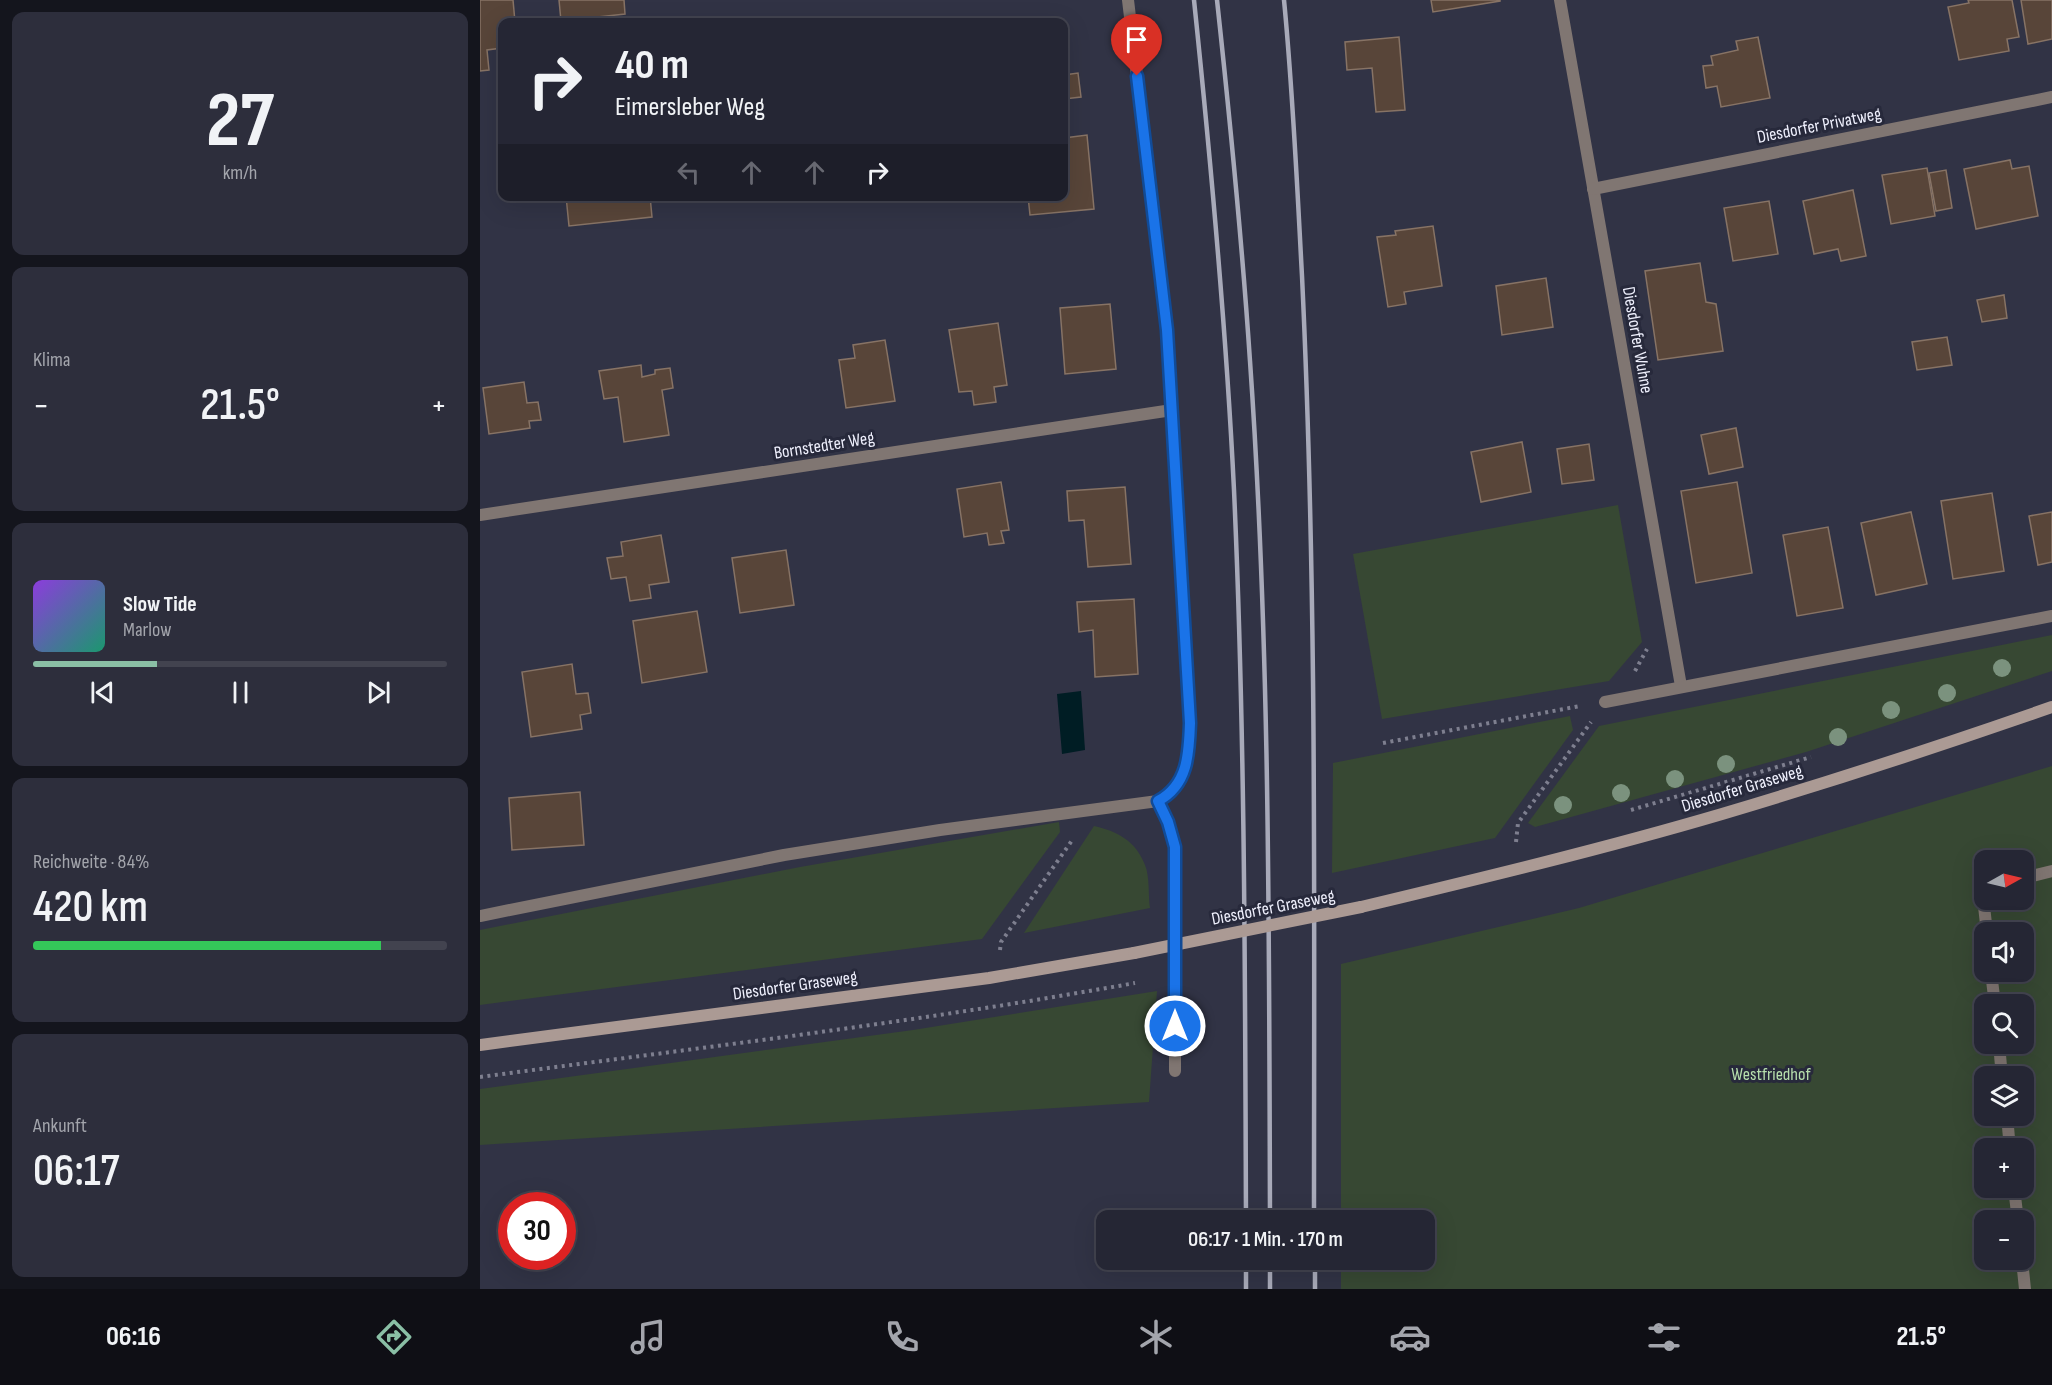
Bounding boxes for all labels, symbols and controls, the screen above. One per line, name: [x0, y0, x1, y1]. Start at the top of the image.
pin: [1111, 14, 1162, 76]
icon: arrive: [1120, 23, 1153, 56]
text: 40 m: [615, 40, 689, 91]
icon: right: [516, 42, 594, 120]
text: 27: [206, 75, 274, 168]
text: Eimersleber Weg: [615, 91, 765, 123]
street label: Diesdorfer Privatweg: [1755, 103, 1883, 148]
icon: left: [672, 156, 705, 189]
icon: ahead: [735, 156, 768, 189]
icon: ahead: [798, 156, 831, 189]
icon: right: [861, 156, 894, 189]
text: km/h: [223, 161, 257, 185]
street label: Diesdorfer Wuhne: [1618, 285, 1657, 395]
text: Klima: [33, 348, 71, 372]
text: 21.5°: [200, 378, 280, 433]
text: −: [33, 386, 49, 426]
text: +: [431, 386, 447, 426]
street label: Bornstedter Weg: [772, 427, 876, 464]
text: Slow Tide: [123, 591, 197, 618]
text: Marlow: [123, 618, 171, 642]
icon: previous: [86, 676, 119, 709]
icon: pause: [224, 676, 257, 709]
icon: next: [362, 676, 395, 709]
street label: Diesdorfer Graseweg: [1679, 760, 1805, 817]
text: Reichweite · 84%: [33, 850, 150, 874]
north arrow: [1974, 850, 2034, 910]
map controls: [1974, 850, 2034, 1270]
text: 420 km: [33, 880, 148, 935]
street label: Diesdorfer Graseweg: [1210, 885, 1337, 930]
button: sound: [1974, 922, 2034, 982]
street label: Diesdorfer Graseweg: [732, 966, 859, 1005]
position arrow: [1143, 994, 1207, 1058]
button: search: [1974, 994, 2034, 1054]
park label: Westfriedhof: [1731, 1064, 1811, 1085]
button: layers: [1974, 1066, 2034, 1126]
text: Ankunft: [33, 1114, 87, 1138]
button: +: [1974, 1138, 2034, 1198]
text: 06:17: [33, 1144, 119, 1199]
speed limit sign: 30: [498, 1192, 576, 1270]
button: −: [1974, 1210, 2034, 1270]
text: 06:17 · 1 Min. · 170 m: [1188, 1226, 1343, 1253]
icon: directions: [373, 1316, 415, 1358]
icon: music: [627, 1316, 669, 1358]
icon: phone: [881, 1316, 923, 1358]
icon: climate: [1135, 1316, 1177, 1358]
icon: car: [1389, 1316, 1431, 1358]
icon: filters: [1643, 1316, 1685, 1358]
text: 06:16: [106, 1321, 161, 1353]
text: 21.5°: [1896, 1321, 1946, 1353]

